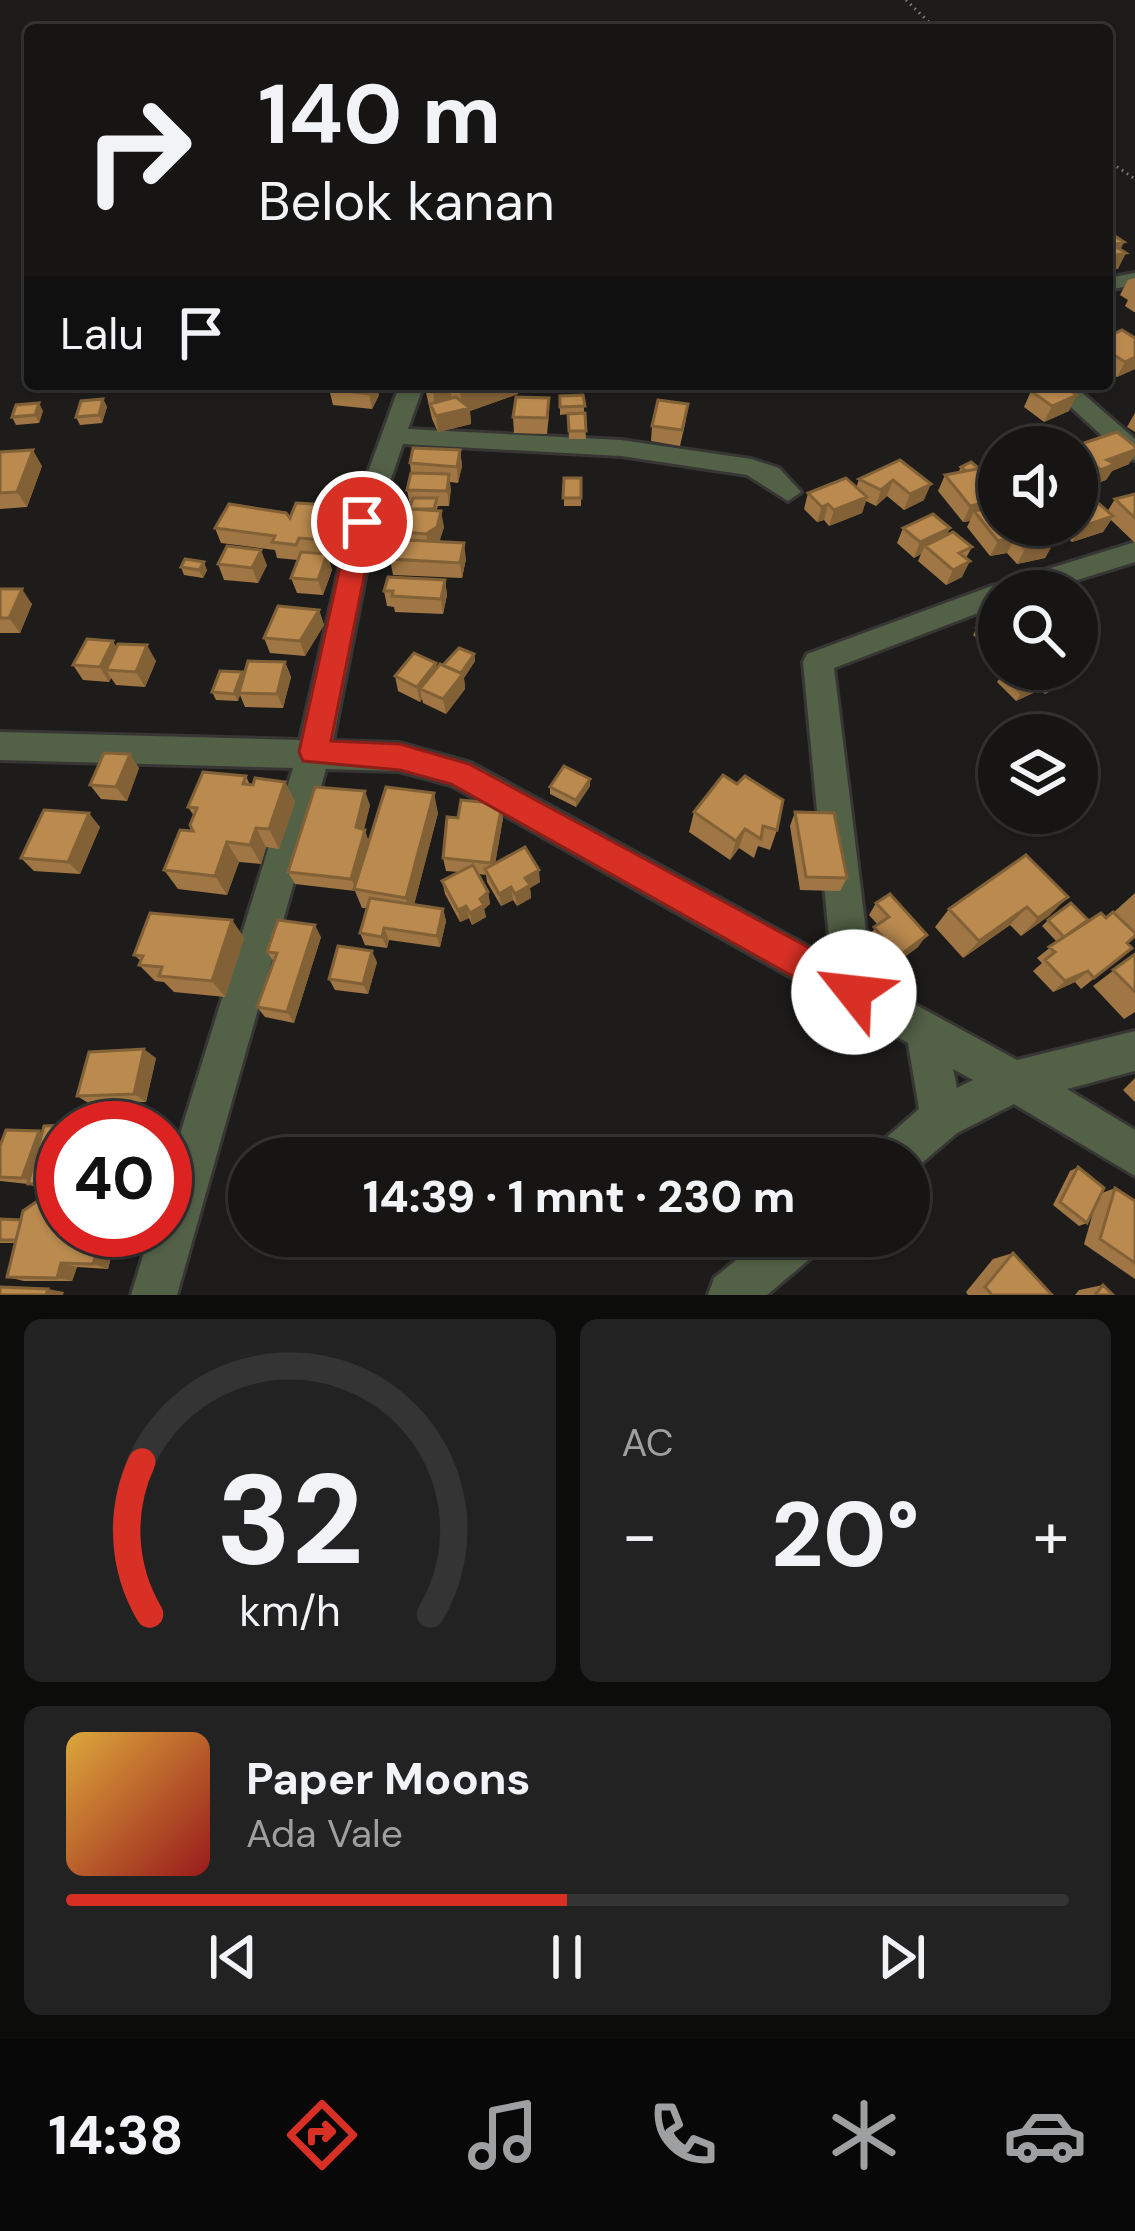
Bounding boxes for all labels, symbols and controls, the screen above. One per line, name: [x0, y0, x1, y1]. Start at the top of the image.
text: 140 m: [258, 60, 501, 169]
icon: right: [60, 72, 216, 228]
text: Belok kanan: [258, 166, 555, 237]
icon: arrive: [168, 300, 234, 366]
text: Lalu: [60, 304, 144, 363]
map controls: [978, 426, 1098, 834]
button: sound: [978, 426, 1098, 546]
pin: [311, 471, 413, 573]
icon: arrive: [329, 489, 395, 555]
button: search: [978, 570, 1098, 690]
button: layers: [978, 714, 1098, 834]
position arrow: [791, 929, 917, 1055]
speed limit sign: 40: [36, 1101, 192, 1257]
text: 14:39 · 1 mnt · 230 m: [363, 1167, 795, 1226]
text: AC: [622, 1417, 674, 1468]
text: 32: [216, 1439, 363, 1602]
text: 20°: [771, 1477, 919, 1594]
text: −: [622, 1493, 658, 1578]
text: +: [1033, 1493, 1069, 1578]
text: km/h: [239, 1582, 340, 1638]
text: Paper Moons: [246, 1749, 531, 1808]
text: Ada Vale: [246, 1808, 403, 1859]
icon: previous: [200, 1924, 266, 1990]
icon: pause: [534, 1924, 600, 1990]
icon: next: [869, 1924, 935, 1990]
icon: directions: [280, 2093, 364, 2177]
icon: music: [461, 2093, 545, 2177]
icon: phone: [641, 2093, 725, 2177]
icon: climate: [822, 2093, 906, 2177]
icon: car: [1003, 2093, 1087, 2177]
text: 14:38: [48, 2100, 184, 2171]

